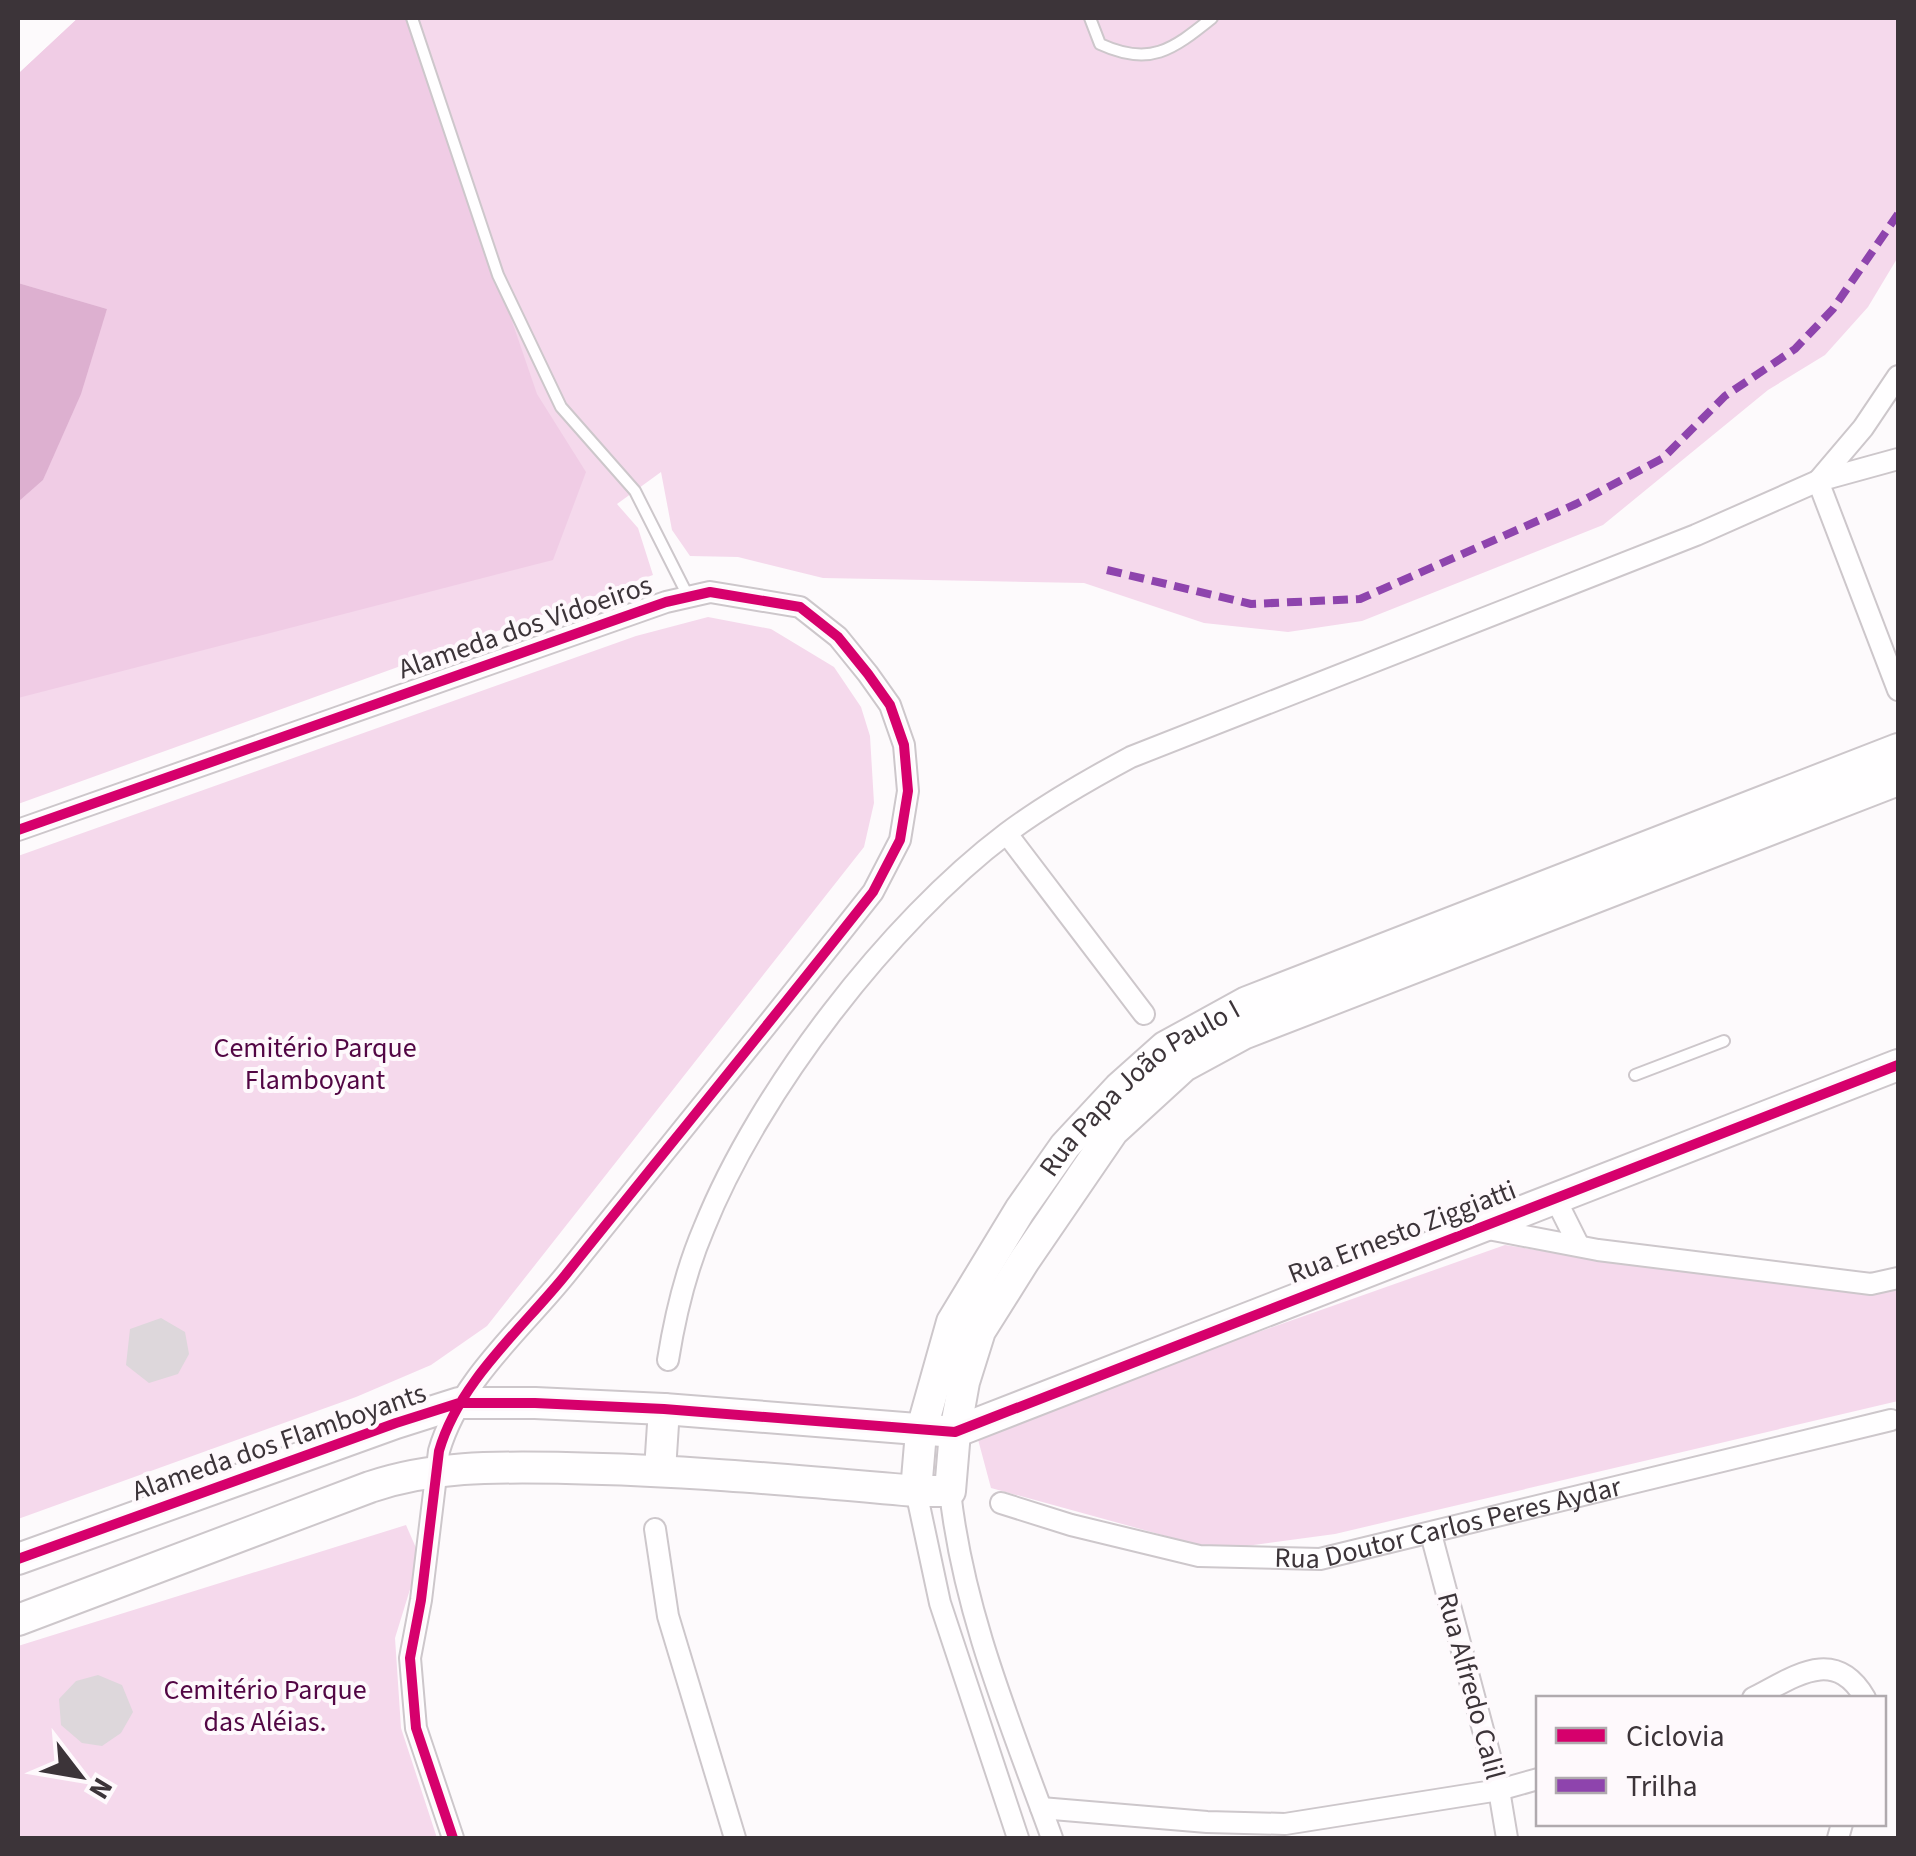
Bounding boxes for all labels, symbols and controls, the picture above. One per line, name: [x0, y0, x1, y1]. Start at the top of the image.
street label: Alameda dos Vidoeiros: [393, 565, 657, 689]
street label: Rua Papa João Paulo I: [1029, 990, 1247, 1185]
park label: Cemitério Parque Flamboyant: [213, 1028, 417, 1100]
street label: Rua Ernesto Ziggiatti: [1282, 1170, 1522, 1294]
street label: Alameda dos Flamboyants: [127, 1373, 431, 1511]
street label: Rua Doutor Carlos Peres Aydar: [1274, 1466, 1625, 1579]
street label: Rua Alfredo Calil: [1427, 1588, 1515, 1784]
park label: Cemitério Parque das Aléias.: [163, 1670, 367, 1742]
legend: [1536, 1696, 1886, 1826]
text: Ciclovia: [1626, 1715, 1725, 1758]
north arrow: [30, 1726, 130, 1826]
text: Trilha: [1626, 1765, 1698, 1808]
text: N: [79, 1770, 123, 1807]

